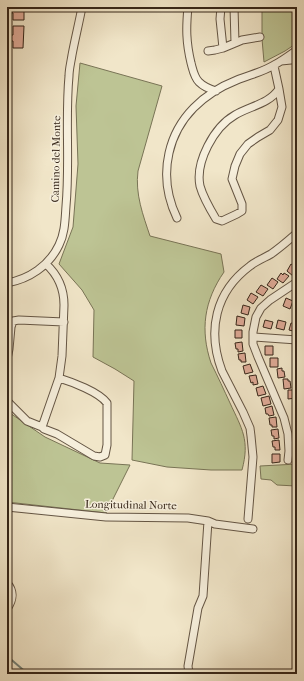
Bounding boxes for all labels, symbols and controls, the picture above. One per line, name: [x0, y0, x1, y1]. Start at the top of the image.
street label: Camino del Monte: [49, 115, 63, 203]
street label: Longitudinal Norte: [85, 498, 177, 512]

